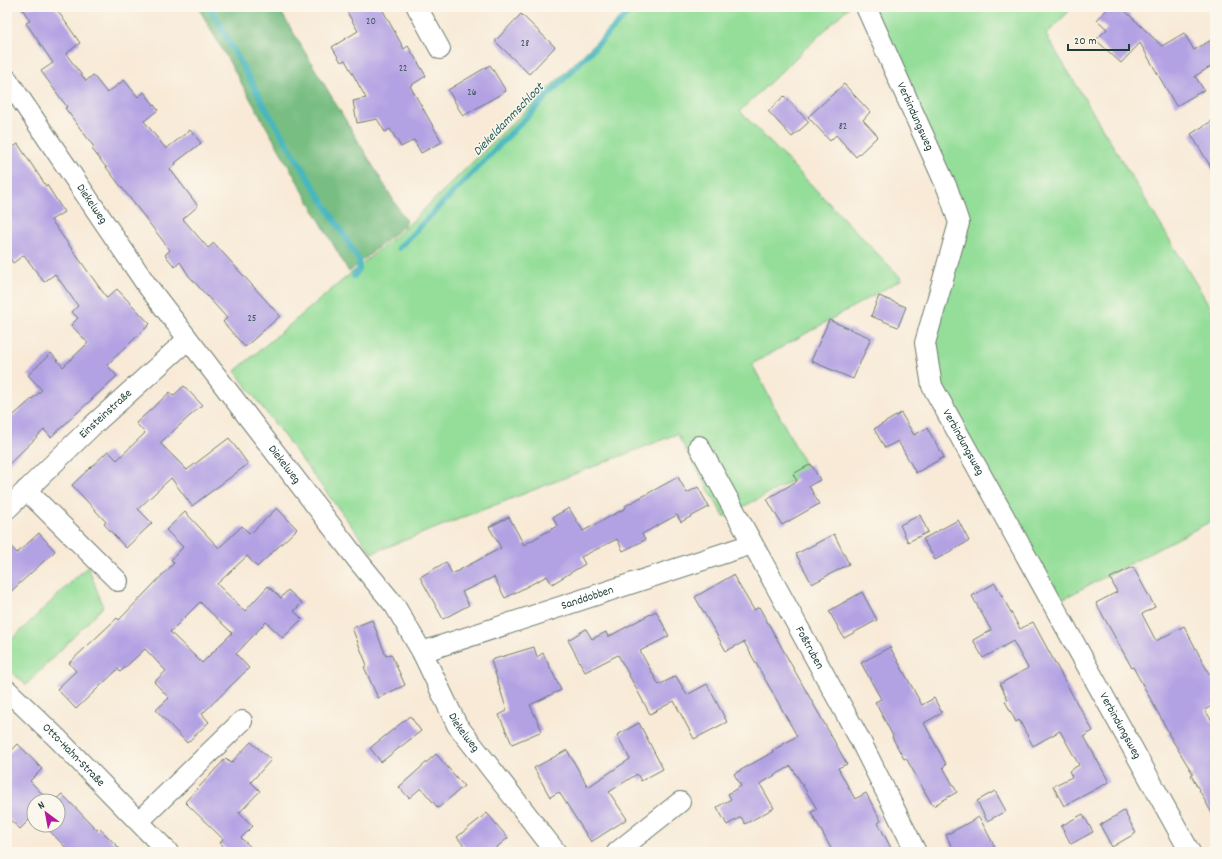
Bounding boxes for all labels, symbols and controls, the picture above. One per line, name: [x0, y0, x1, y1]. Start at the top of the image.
house number: 20: [366, 15, 376, 29]
scale bar: [1068, 26, 1129, 52]
text: 20 m: [1074, 33, 1097, 50]
house number: 28: [521, 37, 529, 51]
house number: 22: [399, 62, 407, 76]
water label: Diekeldammschloot: [469, 78, 550, 161]
street label: Verbindungsweg: [892, 80, 938, 154]
house number: 26: [467, 86, 477, 100]
house number: 82: [839, 120, 847, 134]
street label: Diekelweg: [72, 181, 111, 227]
house number: 25: [248, 312, 257, 326]
street label: Einsteinstraße: [75, 385, 136, 443]
street label: Verbindungsweg: [938, 406, 988, 479]
street label: Diekelweg: [264, 441, 305, 487]
street label: Sanddobben: [559, 581, 616, 614]
street label: Foßtruben: [791, 623, 828, 673]
street label: Verbindungsweg: [1095, 690, 1145, 762]
street label: Diekelweg: [444, 710, 484, 756]
street label: Otto-Hahn-Straße: [38, 720, 109, 791]
north arrow: [26, 793, 66, 833]
text: N: [35, 798, 49, 814]

